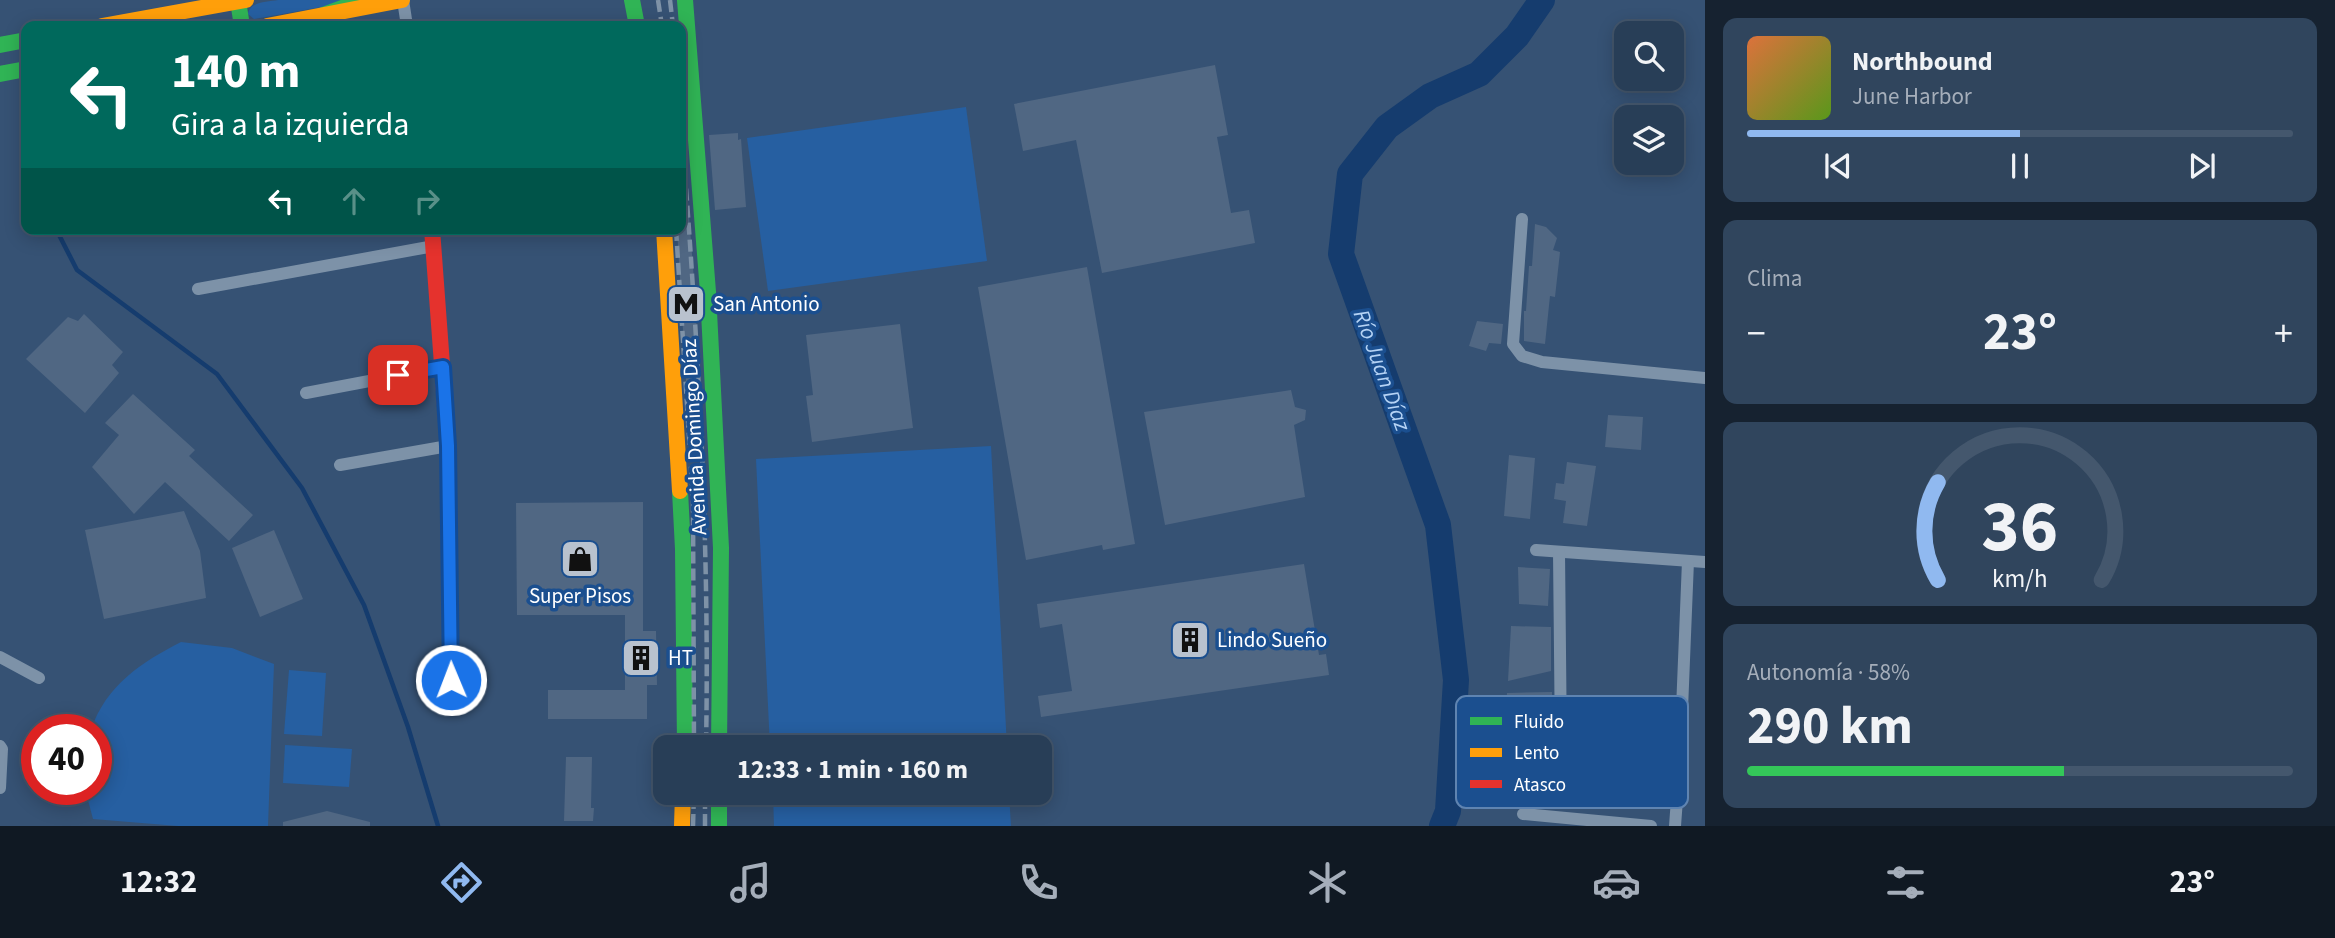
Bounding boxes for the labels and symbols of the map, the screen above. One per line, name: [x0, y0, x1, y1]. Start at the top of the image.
metro station icon: San Antonio: [665, 283, 707, 325]
place label: San Antonio: [713, 289, 820, 319]
water label: Río Juan Díaz: [1345, 305, 1419, 436]
street label: Avenida Domingo Díaz: [674, 338, 714, 536]
pin: [368, 345, 428, 405]
shop icon: Super Pisos: [559, 538, 601, 580]
place label: Super Pisos: [529, 581, 631, 611]
building icon: Lindo Sueño: [1169, 619, 1211, 661]
place label: Lindo Sueño: [1217, 625, 1327, 655]
building icon: HT: [620, 637, 662, 679]
position arrow: [414, 643, 488, 717]
place label: HT: [668, 643, 693, 673]
legend: [1456, 696, 1688, 808]
text: Fluido: [1514, 709, 1564, 736]
speed limit sign: 40: [21, 714, 112, 805]
text: Lento: [1514, 740, 1559, 767]
text: Atasco: [1514, 772, 1566, 799]

